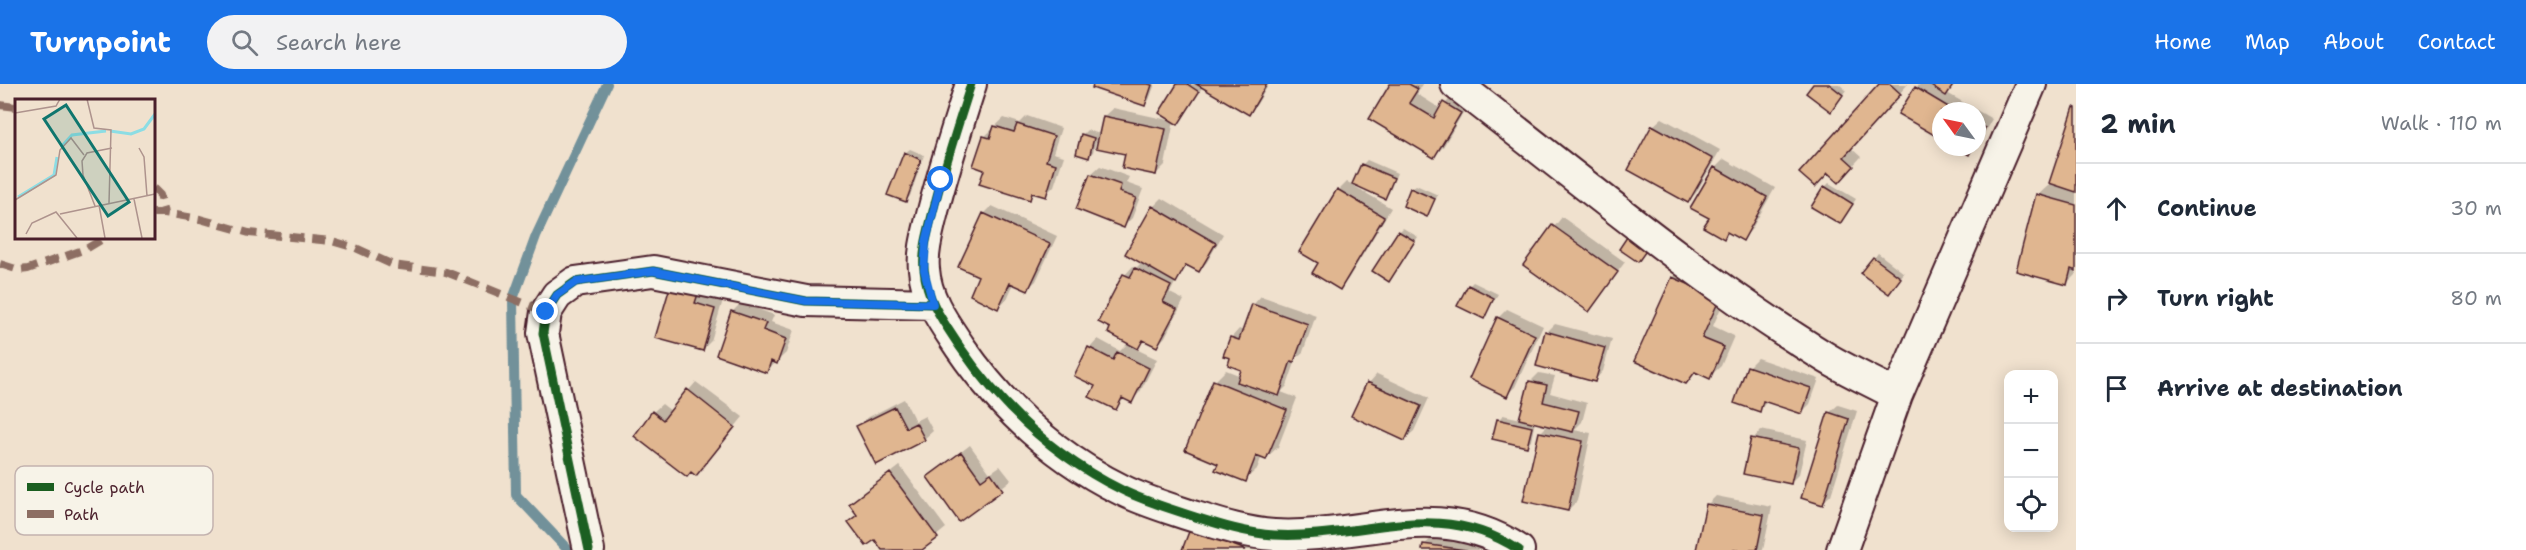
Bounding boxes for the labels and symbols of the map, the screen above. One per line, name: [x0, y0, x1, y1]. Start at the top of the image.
inset map: [15, 99, 154, 238]
north arrow: [1932, 102, 1986, 156]
route start: [927, 166, 953, 192]
route end: [532, 298, 558, 324]
legend: [15, 466, 213, 535]
text: Cycle path: [64, 477, 145, 498]
text: Path: [64, 504, 99, 525]

